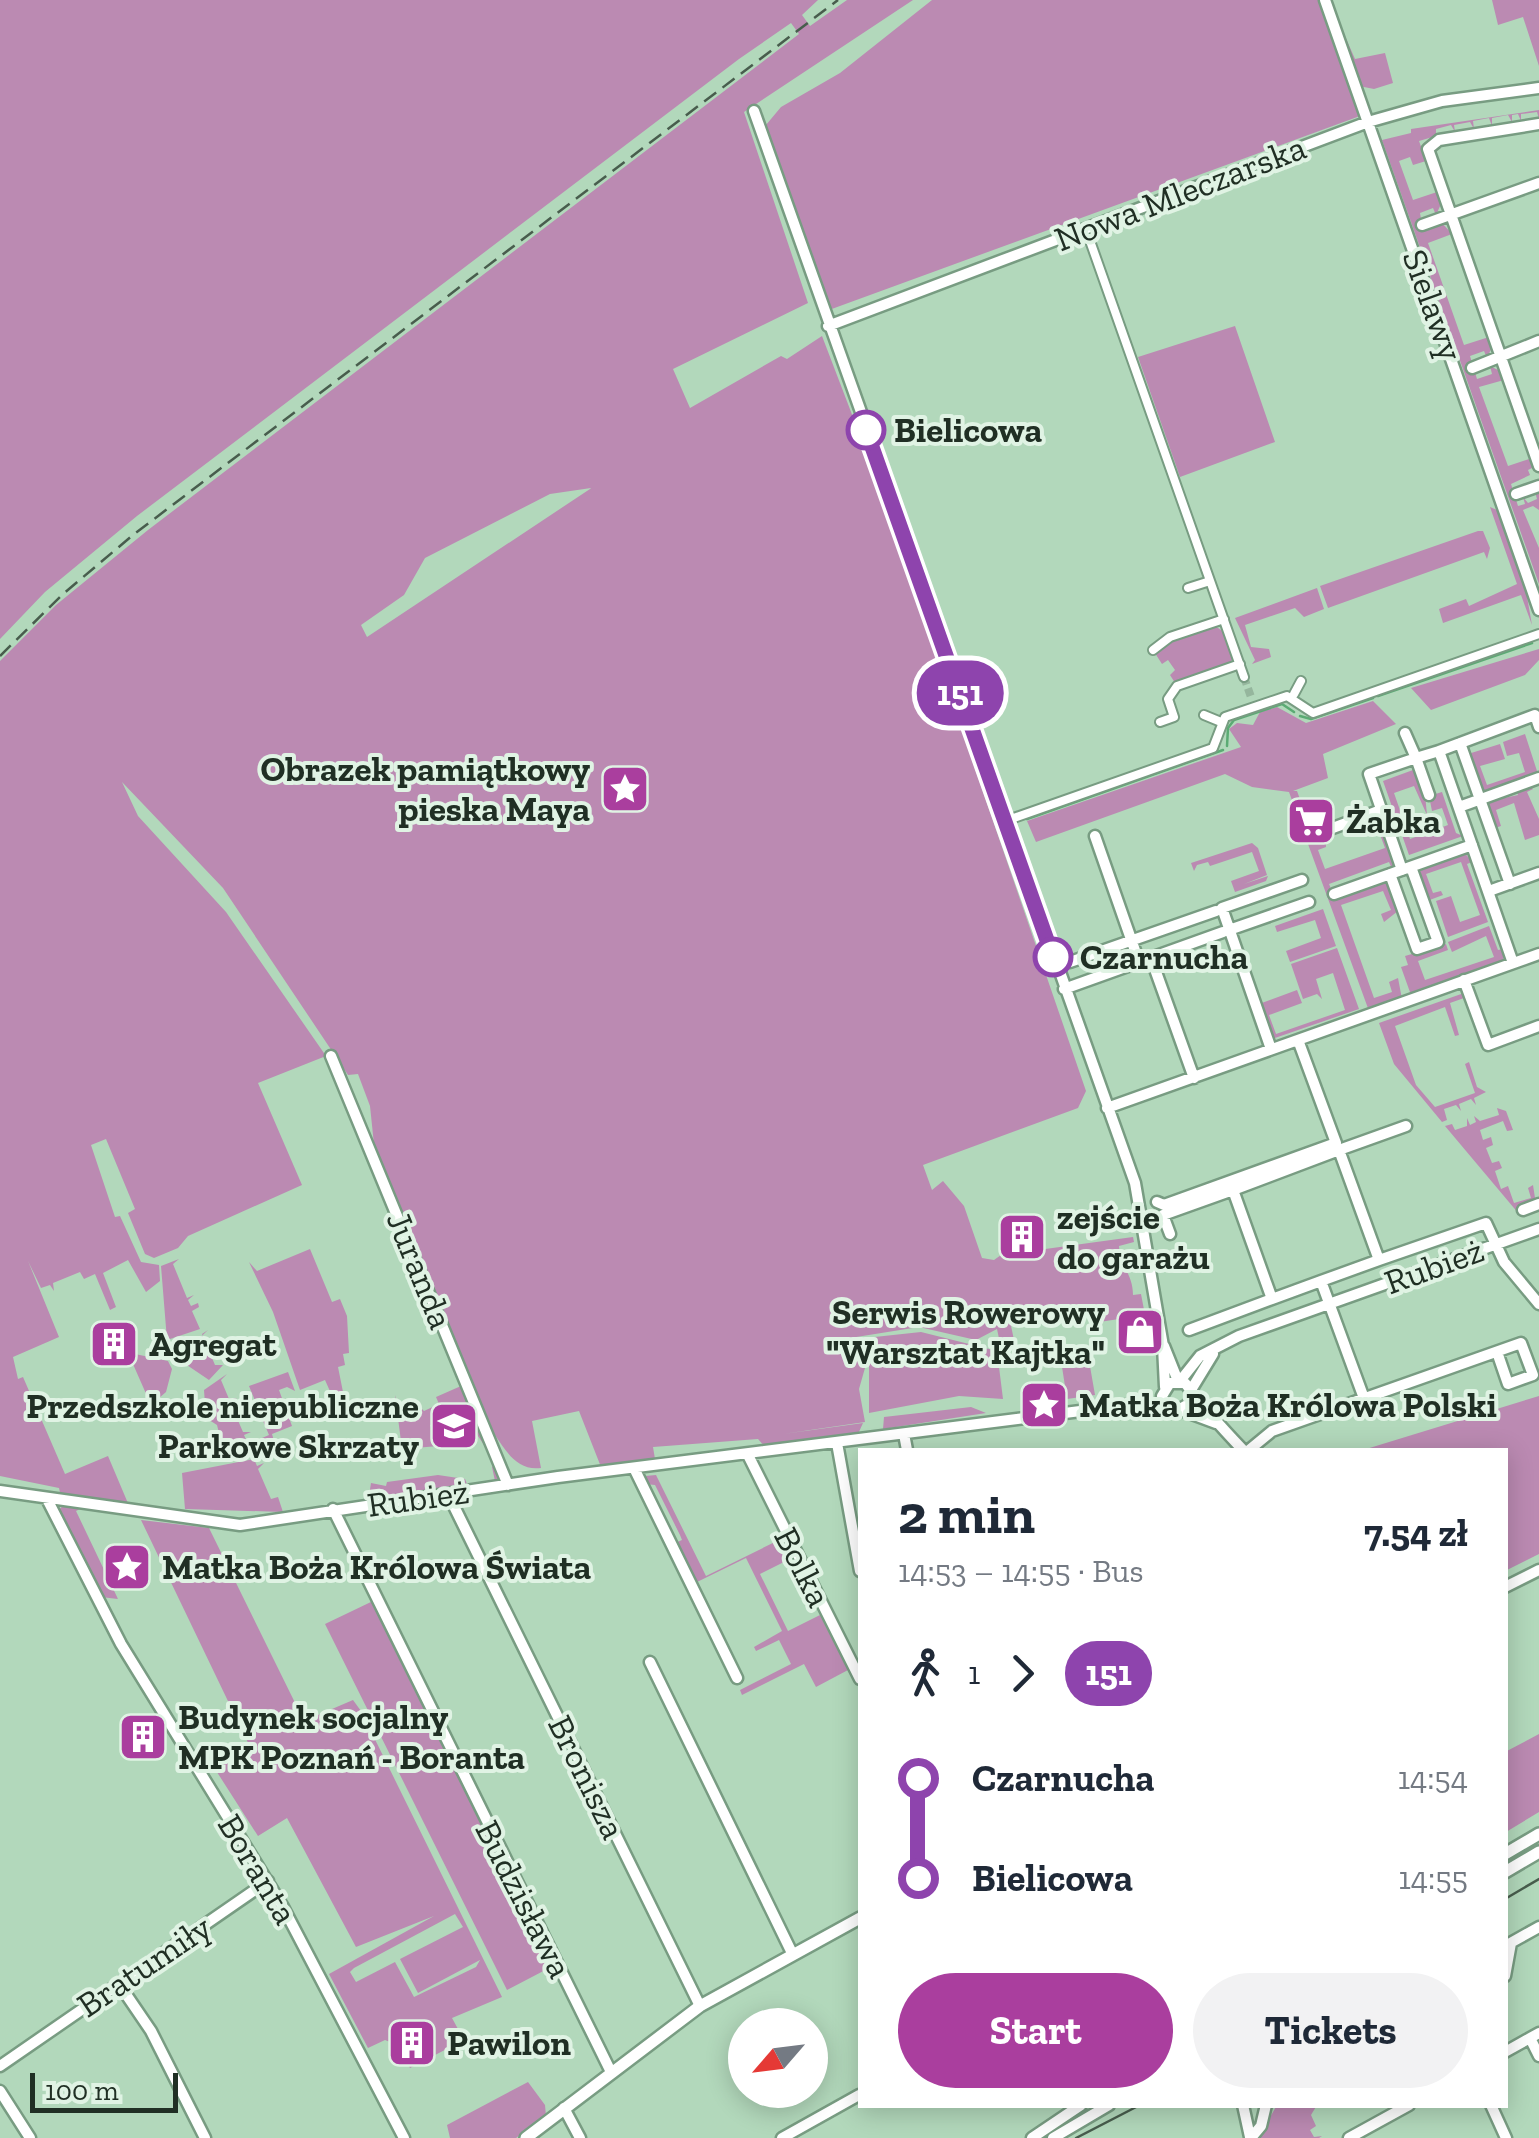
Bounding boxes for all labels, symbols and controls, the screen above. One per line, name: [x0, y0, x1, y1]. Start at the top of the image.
street label: Nowa Mleczarska: [1049, 126, 1312, 260]
street label: Sielawy: [1394, 244, 1472, 366]
place label: Bielicowa: [894, 409, 1043, 451]
marker: Bielicowa: [847, 411, 885, 449]
line badge: 151: [902, 660, 1018, 726]
text: 151: [937, 672, 983, 714]
place label: Obrazek pamiątkowy pieska Maya: [260, 748, 590, 830]
place icon: Obrazek pamiątkowy pieska Maya: [599, 763, 651, 815]
supermarket icon: Żabka: [1285, 795, 1337, 847]
place label: Żabka: [1346, 800, 1441, 842]
place label: Czarnucha: [1080, 936, 1248, 978]
marker: Czarnucha: [1034, 938, 1072, 976]
place label: zejście do garażu: [1057, 1196, 1210, 1278]
street label: Juranda: [378, 1205, 462, 1335]
building icon: zejście do garażu: [996, 1211, 1048, 1263]
street label: Rubież: [1379, 1229, 1489, 1303]
place label: Serwis Rowerowy "Warsztat Kajtka": [826, 1291, 1105, 1373]
shop icon: Serwis Rowerowy "Warsztat Kajtka": [1114, 1306, 1166, 1358]
building icon: Agregat: [88, 1318, 140, 1370]
place label: Agregat: [149, 1323, 277, 1365]
place icon: Matka Boża Królowa Polski: [1018, 1379, 1070, 1431]
place label: Matka Boża Królowa Polski: [1079, 1384, 1497, 1426]
place label: Przedszkole niepubliczne Parkowe Skrzaty: [26, 1385, 419, 1467]
school or university icon: Przedszkole niepubliczne Parkowe Skrzaty: [428, 1400, 480, 1452]
street label: Rubież: [364, 1470, 472, 1526]
text: 2 min: [898, 1481, 1035, 1547]
text: 7.54 zł: [1364, 1510, 1468, 1556]
street label: Bolka: [765, 1520, 841, 1614]
place icon: Matka Boża Królowa Świata: [101, 1541, 153, 1593]
place label: Matka Boża Królowa Świata: [162, 1546, 592, 1588]
text: 14:53 – 14:55 · Bus: [898, 1552, 1144, 1590]
icon: walk: [898, 1646, 953, 1701]
icon: forward: [995, 1646, 1050, 1701]
text: 151: [1085, 1652, 1132, 1694]
text: 1: [968, 1654, 980, 1692]
place label: Budynek socjalny MPK Poznań - Boranta: [178, 1696, 525, 1778]
street label: Bronisza: [539, 1708, 635, 1846]
building icon: Budynek socjalny MPK Poznań - Boranta: [117, 1711, 169, 1763]
text: Czarnucha: [972, 1755, 1155, 1801]
text: 14:54: [1398, 1759, 1468, 1797]
street label: Boranta: [209, 1806, 307, 1932]
street label: Budzisława: [467, 1813, 582, 1985]
text: Bielicowa: [972, 1855, 1133, 1901]
text: 14:55: [1398, 1859, 1468, 1897]
street label: Bratumiły: [69, 1906, 219, 2026]
button: Start: [898, 1973, 1173, 2088]
button: Tickets: [1193, 1973, 1468, 2088]
north arrow: [728, 2008, 828, 2108]
map controls: [728, 2008, 828, 2108]
building icon: Pawilon: [386, 2017, 438, 2069]
place label: Pawilon: [447, 2022, 571, 2064]
scale bar: [30, 2068, 178, 2112]
text: 100 m: [45, 2074, 119, 2107]

